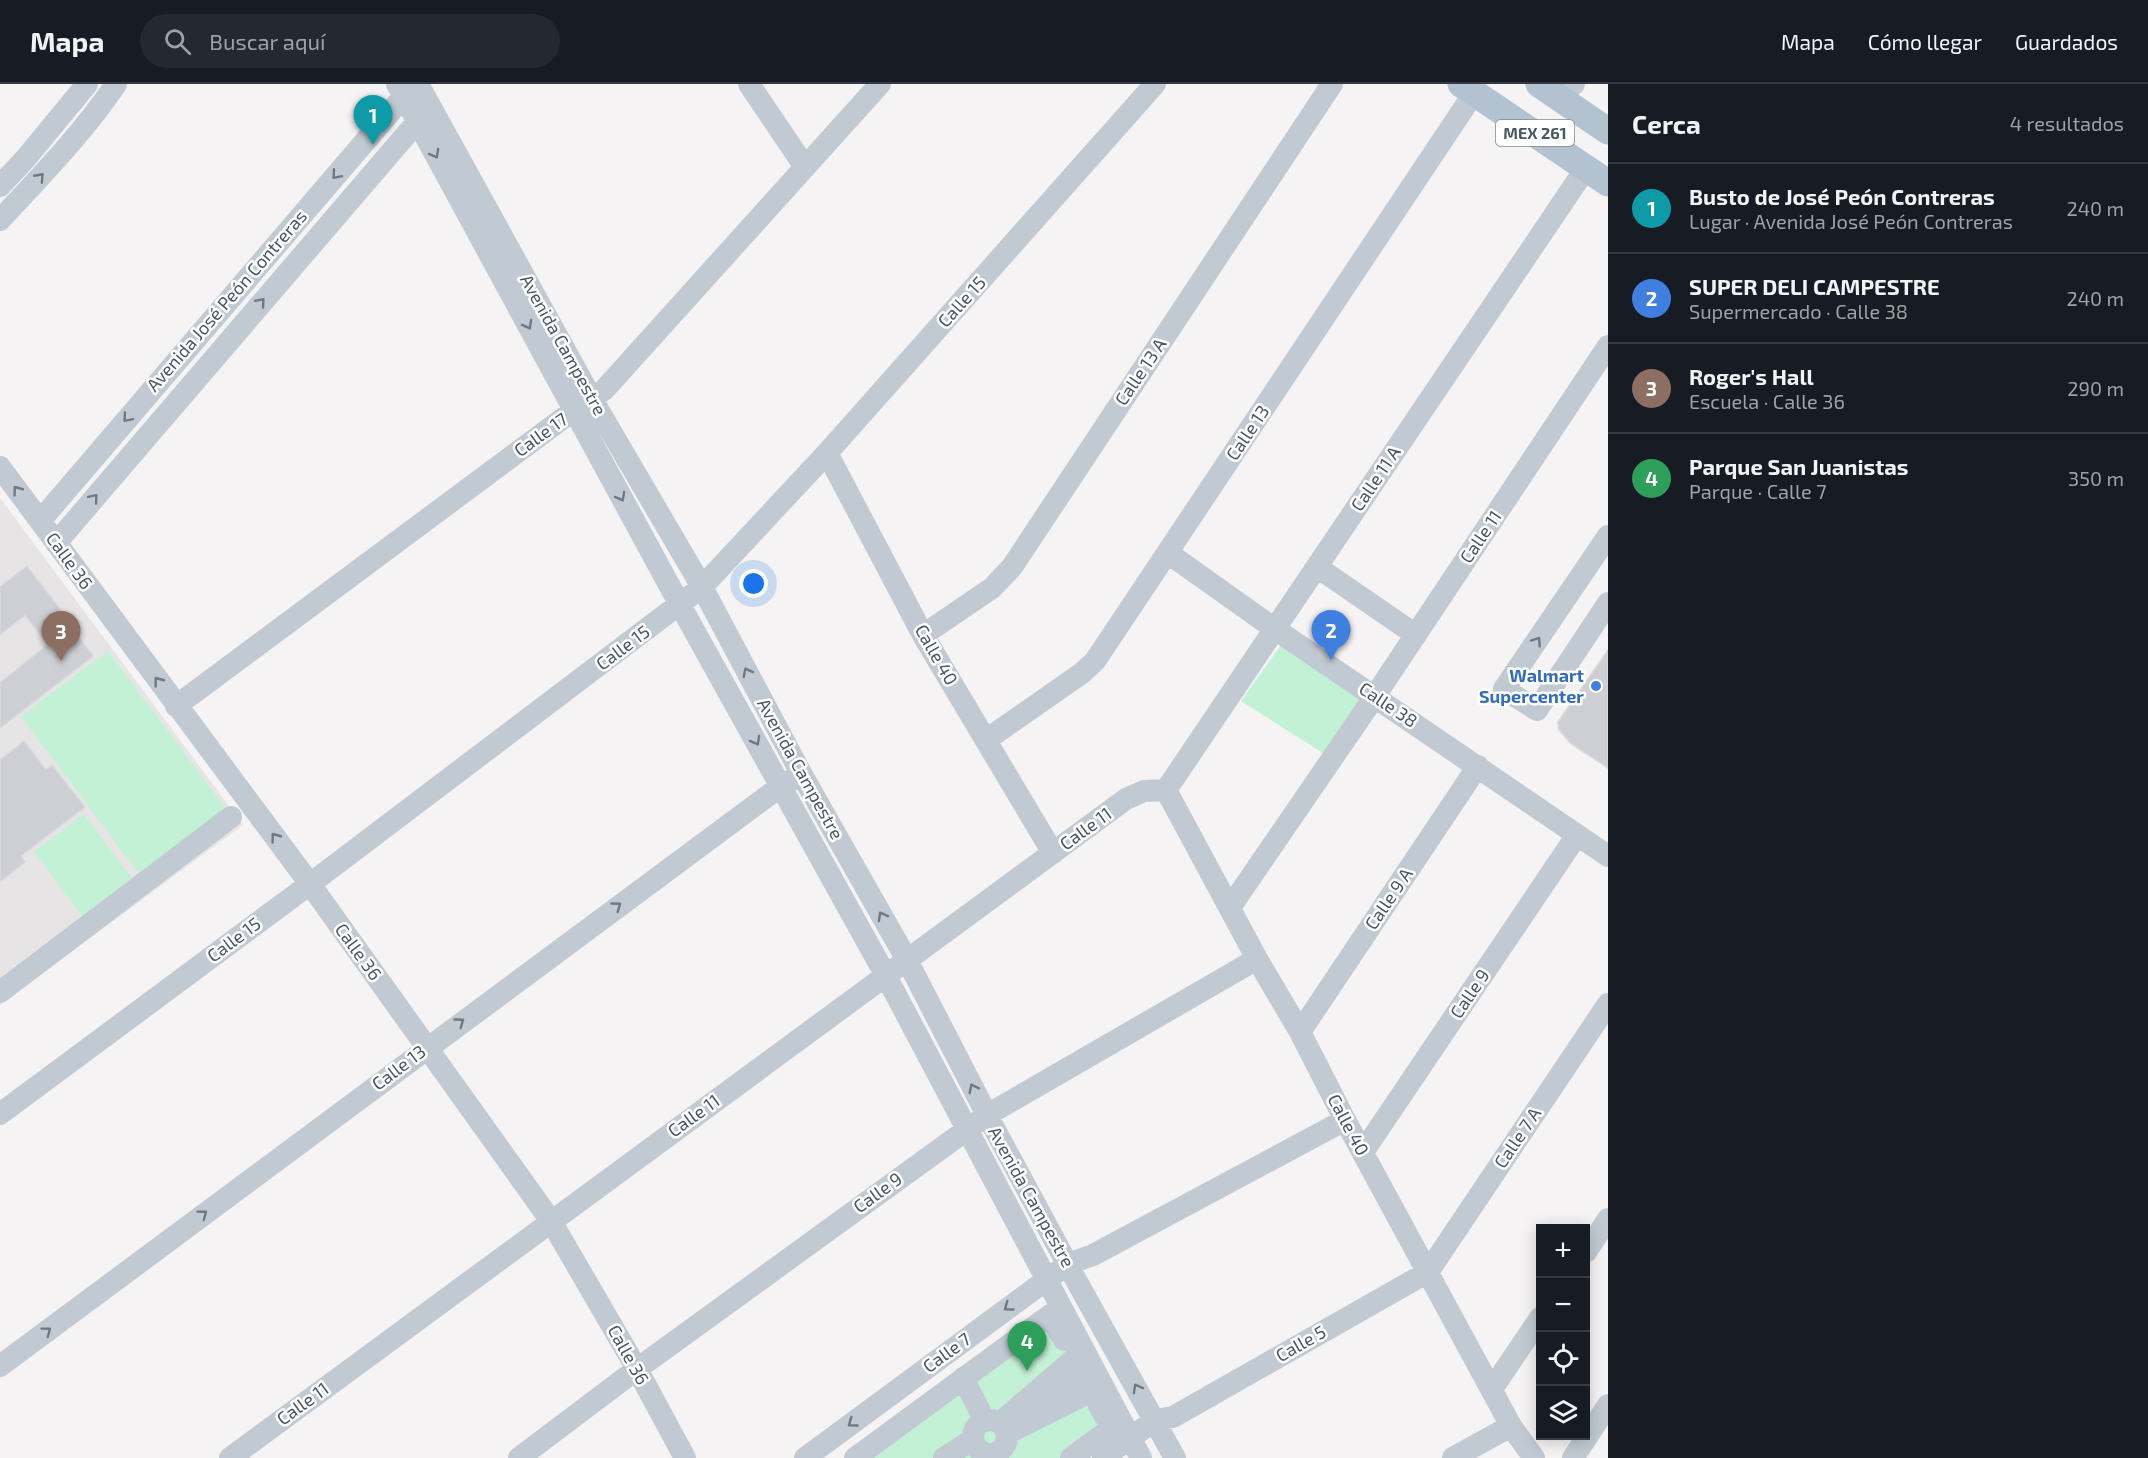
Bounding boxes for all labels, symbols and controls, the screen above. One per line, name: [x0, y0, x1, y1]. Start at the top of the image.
search box: [140, 14, 560, 68]
text: Mapa: [30, 24, 104, 58]
icon: search: [161, 25, 194, 58]
text: Buscar aquí: [209, 28, 325, 54]
text: Mapa: [1781, 29, 1835, 54]
text: Cómo llegar: [1868, 29, 1982, 54]
text: Guardados: [2015, 29, 2118, 54]
pin: 1: [354, 95, 392, 145]
text: Cerca: [1632, 108, 1701, 139]
text: 4 resultados: [2010, 111, 2124, 135]
road number: MEX 261: [1496, 120, 1574, 146]
one-way arrow: [428, 148, 439, 158]
one-way arrow: [332, 168, 343, 179]
one-way arrow: [33, 174, 44, 184]
text: Busto de José Peón Contreras: [1689, 183, 1995, 209]
text: 1: [1647, 196, 1656, 220]
text: 240 m: [2066, 196, 2124, 220]
street label: Avenida José Peón Contreras: [141, 205, 311, 396]
text: Lugar · Avenida José Peón Contreras: [1689, 209, 2013, 233]
street label: Avenida Campestre: [516, 270, 612, 419]
street label: Calle 15: [933, 271, 990, 331]
text: SUPER DELI CAMPESTRE: [1689, 273, 1940, 299]
text: 2: [1646, 286, 1657, 310]
text: 240 m: [2066, 286, 2124, 310]
one-way arrow: [254, 298, 265, 309]
text: Supermercado · Calle 38: [1689, 299, 1908, 323]
one-way arrow: [521, 319, 532, 330]
street label: Calle 13 A: [1110, 333, 1171, 409]
text: Roger's Hall: [1689, 363, 1814, 389]
text: 3: [1646, 376, 1657, 400]
text: 290 m: [2067, 376, 2124, 400]
text: Escuela · Calle 36: [1689, 389, 1845, 413]
street label: Calle 13: [1221, 401, 1274, 464]
street label: Calle 17: [509, 407, 572, 461]
one-way arrow: [123, 411, 134, 422]
street label: Calle 11 A: [1345, 441, 1405, 515]
text: Parque San Juanistas: [1689, 453, 1909, 479]
text: 4: [1645, 466, 1658, 490]
text: 350 m: [2068, 466, 2124, 490]
text: Parque · Calle 7: [1689, 479, 1826, 503]
one-way arrow: [14, 486, 25, 497]
one-way arrow: [614, 490, 625, 501]
one-way arrow: [86, 494, 97, 505]
street label: Calle 11: [1455, 506, 1506, 567]
street label: Calle 36: [42, 528, 98, 593]
your location: [739, 569, 768, 598]
pin: 2: [1312, 610, 1350, 660]
pin: 3: [42, 612, 80, 661]
street label: Calle 15: [591, 620, 654, 674]
street label: Calle 40: [911, 620, 963, 689]
one-way arrow: [1530, 637, 1541, 648]
place label: Walmart Supercenter: [1479, 664, 1585, 707]
one-way arrow: [743, 667, 754, 678]
one-way arrow: [154, 676, 165, 687]
street label: Calle 38: [1355, 677, 1422, 732]
marker: Walmart Supercenter: [1589, 679, 1603, 693]
street label: Avenida Campestre: [753, 694, 849, 843]
one-way arrow: [749, 735, 760, 745]
street label: Calle 11: [1055, 802, 1116, 854]
one-way arrow: [271, 833, 282, 844]
street label: Calle 9 A: [1360, 863, 1417, 933]
one-way arrow: [611, 903, 622, 914]
street label: Calle 15: [202, 912, 265, 966]
one-way arrow: [877, 912, 889, 922]
street label: Calle 36: [331, 919, 387, 984]
street label: Calle 9: [1445, 965, 1494, 1022]
one-way arrow: [454, 1018, 465, 1029]
street label: Calle 13: [367, 1040, 430, 1095]
one-way arrow: [969, 1084, 980, 1095]
street label: Calle 11: [663, 1089, 724, 1141]
street label: Calle 40: [1324, 1090, 1374, 1159]
street label: Calle 7 A: [1489, 1102, 1546, 1172]
street label: Avenida Campestre: [984, 1122, 1080, 1271]
street label: Calle 9: [849, 1167, 906, 1217]
one-way arrow: [197, 1210, 208, 1221]
map controls: [1536, 1224, 1590, 1440]
button: +: [1536, 1224, 1590, 1278]
button: −: [1536, 1278, 1590, 1332]
one-way arrow: [1004, 1300, 1015, 1311]
street label: Calle 5: [1272, 1320, 1329, 1366]
street label: Calle 36: [604, 1321, 654, 1388]
pin: 4: [1008, 1322, 1046, 1371]
one-way arrow: [40, 1327, 51, 1338]
street label: Calle 7: [918, 1327, 975, 1377]
button: locate: [1536, 1332, 1590, 1386]
street label: Calle 11: [272, 1377, 333, 1429]
one-way arrow: [1133, 1384, 1144, 1394]
button: layers: [1536, 1386, 1590, 1440]
one-way arrow: [847, 1416, 858, 1427]

